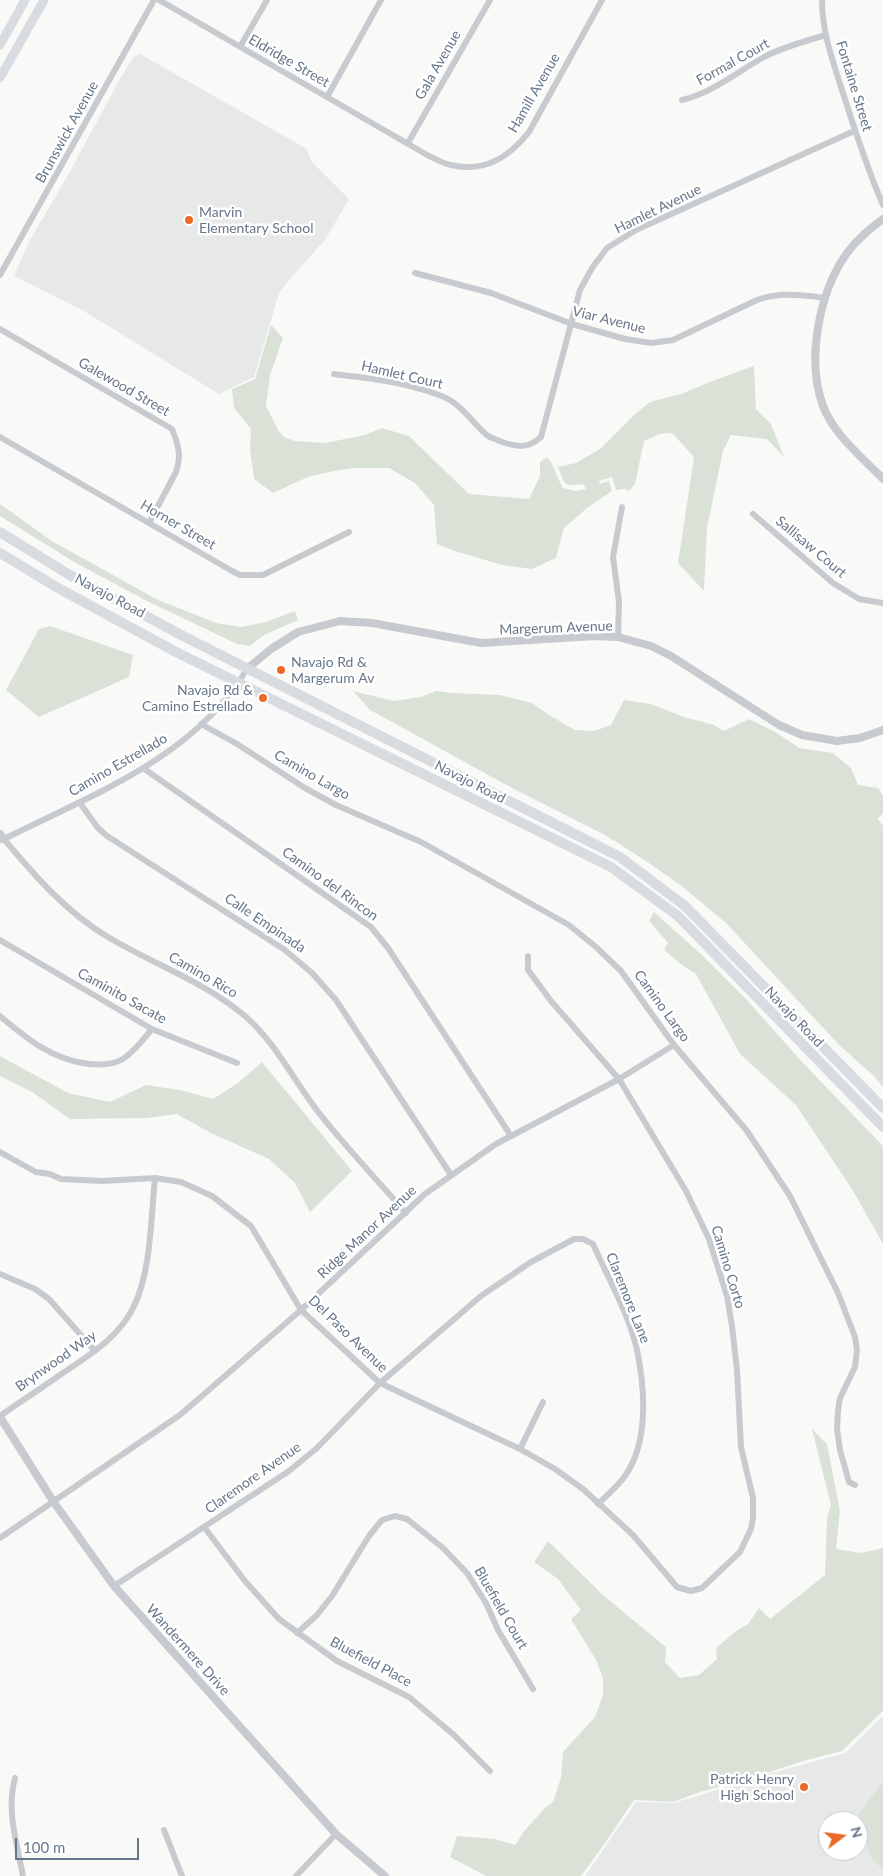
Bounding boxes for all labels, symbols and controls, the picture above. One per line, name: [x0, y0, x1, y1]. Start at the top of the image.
street label: Gala Avenue: [411, 27, 465, 103]
street label: Eldridge Street: [246, 31, 332, 91]
street label: Formal Court: [694, 35, 772, 89]
street label: Fontaine Street: [832, 39, 876, 133]
street label: Hamill Avenue: [505, 50, 563, 136]
street label: Brunswick Avenue: [32, 78, 102, 186]
street label: Hamlet Avenue: [612, 181, 704, 237]
place label: Marvin Elementary School: [199, 204, 313, 236]
marker: Marvin Elementary School: [183, 214, 195, 226]
street label: Viar Avenue: [571, 303, 647, 337]
street label: Galewood Street: [75, 354, 173, 420]
street label: Hamlet Court: [360, 357, 444, 393]
street label: Horner Street: [137, 497, 219, 553]
street label: Sallisaw Court: [772, 513, 850, 581]
street label: Navajo Road: [72, 570, 148, 622]
street label: Margerum Avenue: [499, 618, 613, 638]
place label: Navajo Rd & Margerum Av: [291, 654, 374, 686]
marker: Navajo Rd & Margerum Av: [275, 664, 287, 676]
place label: Navajo Rd & Camino Estrellado: [142, 682, 253, 714]
marker: Navajo Rd & Camino Estrellado: [257, 692, 269, 704]
street label: Camino Estrellado: [66, 730, 170, 800]
street label: Camino Largo: [271, 747, 353, 803]
street label: Navajo Road: [432, 757, 508, 807]
street label: Camino del Rincon: [279, 843, 381, 925]
street label: Calle Empinada: [221, 890, 309, 956]
street label: Camino Rico: [165, 948, 241, 1002]
street label: Caminito Sacate: [75, 965, 169, 1027]
street label: Camino Largo: [630, 967, 694, 1045]
street label: Navajo Road: [761, 983, 827, 1051]
street label: Ridge Manor Avenue: [314, 1182, 420, 1282]
street label: Camino Corto: [707, 1224, 749, 1310]
street label: Claremore Lane: [602, 1250, 654, 1346]
street label: Del Paso Avenue: [305, 1292, 391, 1376]
street label: Brynwood Way: [12, 1327, 100, 1395]
street label: Claremore Avenue: [202, 1439, 304, 1517]
street label: Bluefield Court: [471, 1564, 531, 1652]
street label: Wandermere Drive: [143, 1601, 233, 1699]
street label: Bluefield Place: [327, 1633, 415, 1691]
place label: Patrick Henry High School: [710, 1771, 794, 1804]
marker: Patrick Henry High School: [798, 1781, 810, 1793]
north arrow: [818, 1811, 868, 1861]
text: N: [847, 1825, 867, 1840]
scale bar: [18, 1828, 141, 1860]
text: 100 m: [23, 1838, 65, 1856]

